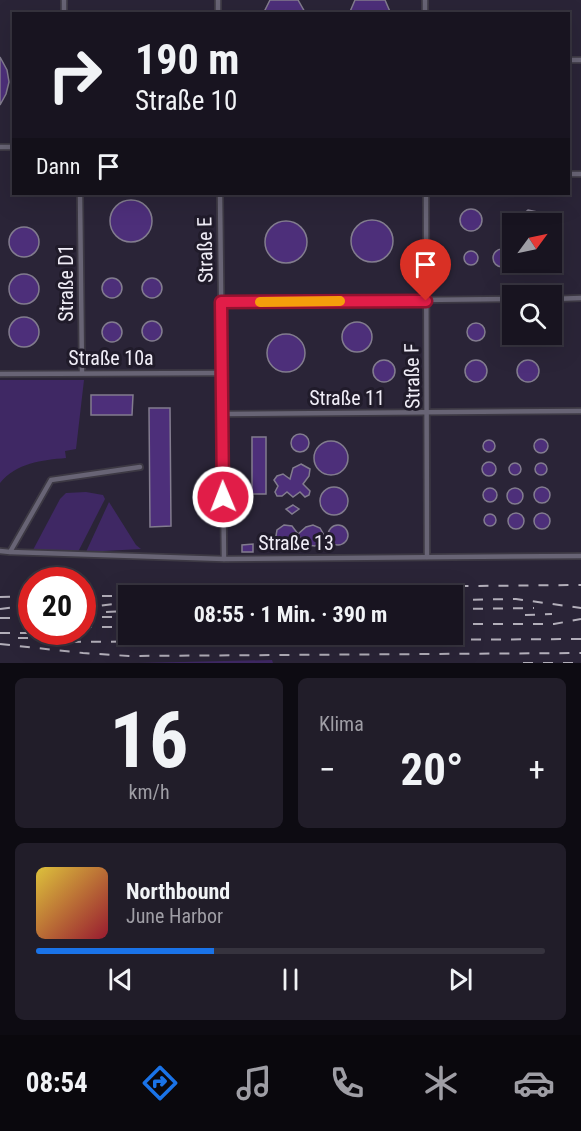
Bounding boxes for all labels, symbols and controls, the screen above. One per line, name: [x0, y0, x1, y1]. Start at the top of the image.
text: 190 m: [135, 35, 240, 84]
icon: right: [36, 36, 114, 114]
text: Straße 10: [135, 85, 237, 117]
icon: arrive: [92, 150, 125, 183]
text: Dann: [36, 154, 80, 179]
north arrow: [502, 213, 562, 273]
map controls: [502, 213, 562, 345]
street label: Straße E: [192, 217, 218, 283]
pin: [400, 239, 451, 301]
street label: Straße D1: [54, 244, 78, 322]
icon: arrive: [409, 248, 442, 281]
button: search: [502, 285, 562, 345]
street label: Straße F: [399, 343, 425, 409]
street label: Straße 10a: [68, 346, 154, 370]
street label: Straße 11: [309, 386, 385, 410]
position arrow: [191, 465, 255, 529]
street label: Straße 13: [258, 531, 334, 555]
speed limit sign: 20: [18, 567, 96, 645]
text: 08:55 · 1 Min. · 390 m: [194, 602, 387, 627]
text: 16: [110, 695, 188, 786]
text: Klima: [319, 712, 364, 736]
text: 20°: [401, 743, 464, 796]
text: −: [319, 750, 336, 789]
text: +: [529, 750, 545, 789]
text: km/h: [128, 780, 170, 804]
text: Northbound: [126, 879, 230, 904]
text: June Harbor: [126, 904, 223, 928]
icon: previous: [104, 963, 137, 996]
icon: pause: [274, 963, 307, 996]
icon: next: [444, 963, 477, 996]
icon: directions: [139, 1062, 181, 1104]
icon: music: [233, 1062, 275, 1104]
icon: phone: [326, 1062, 368, 1104]
icon: climate: [420, 1062, 462, 1104]
icon: car: [513, 1062, 555, 1104]
text: 08:54: [26, 1067, 88, 1099]

